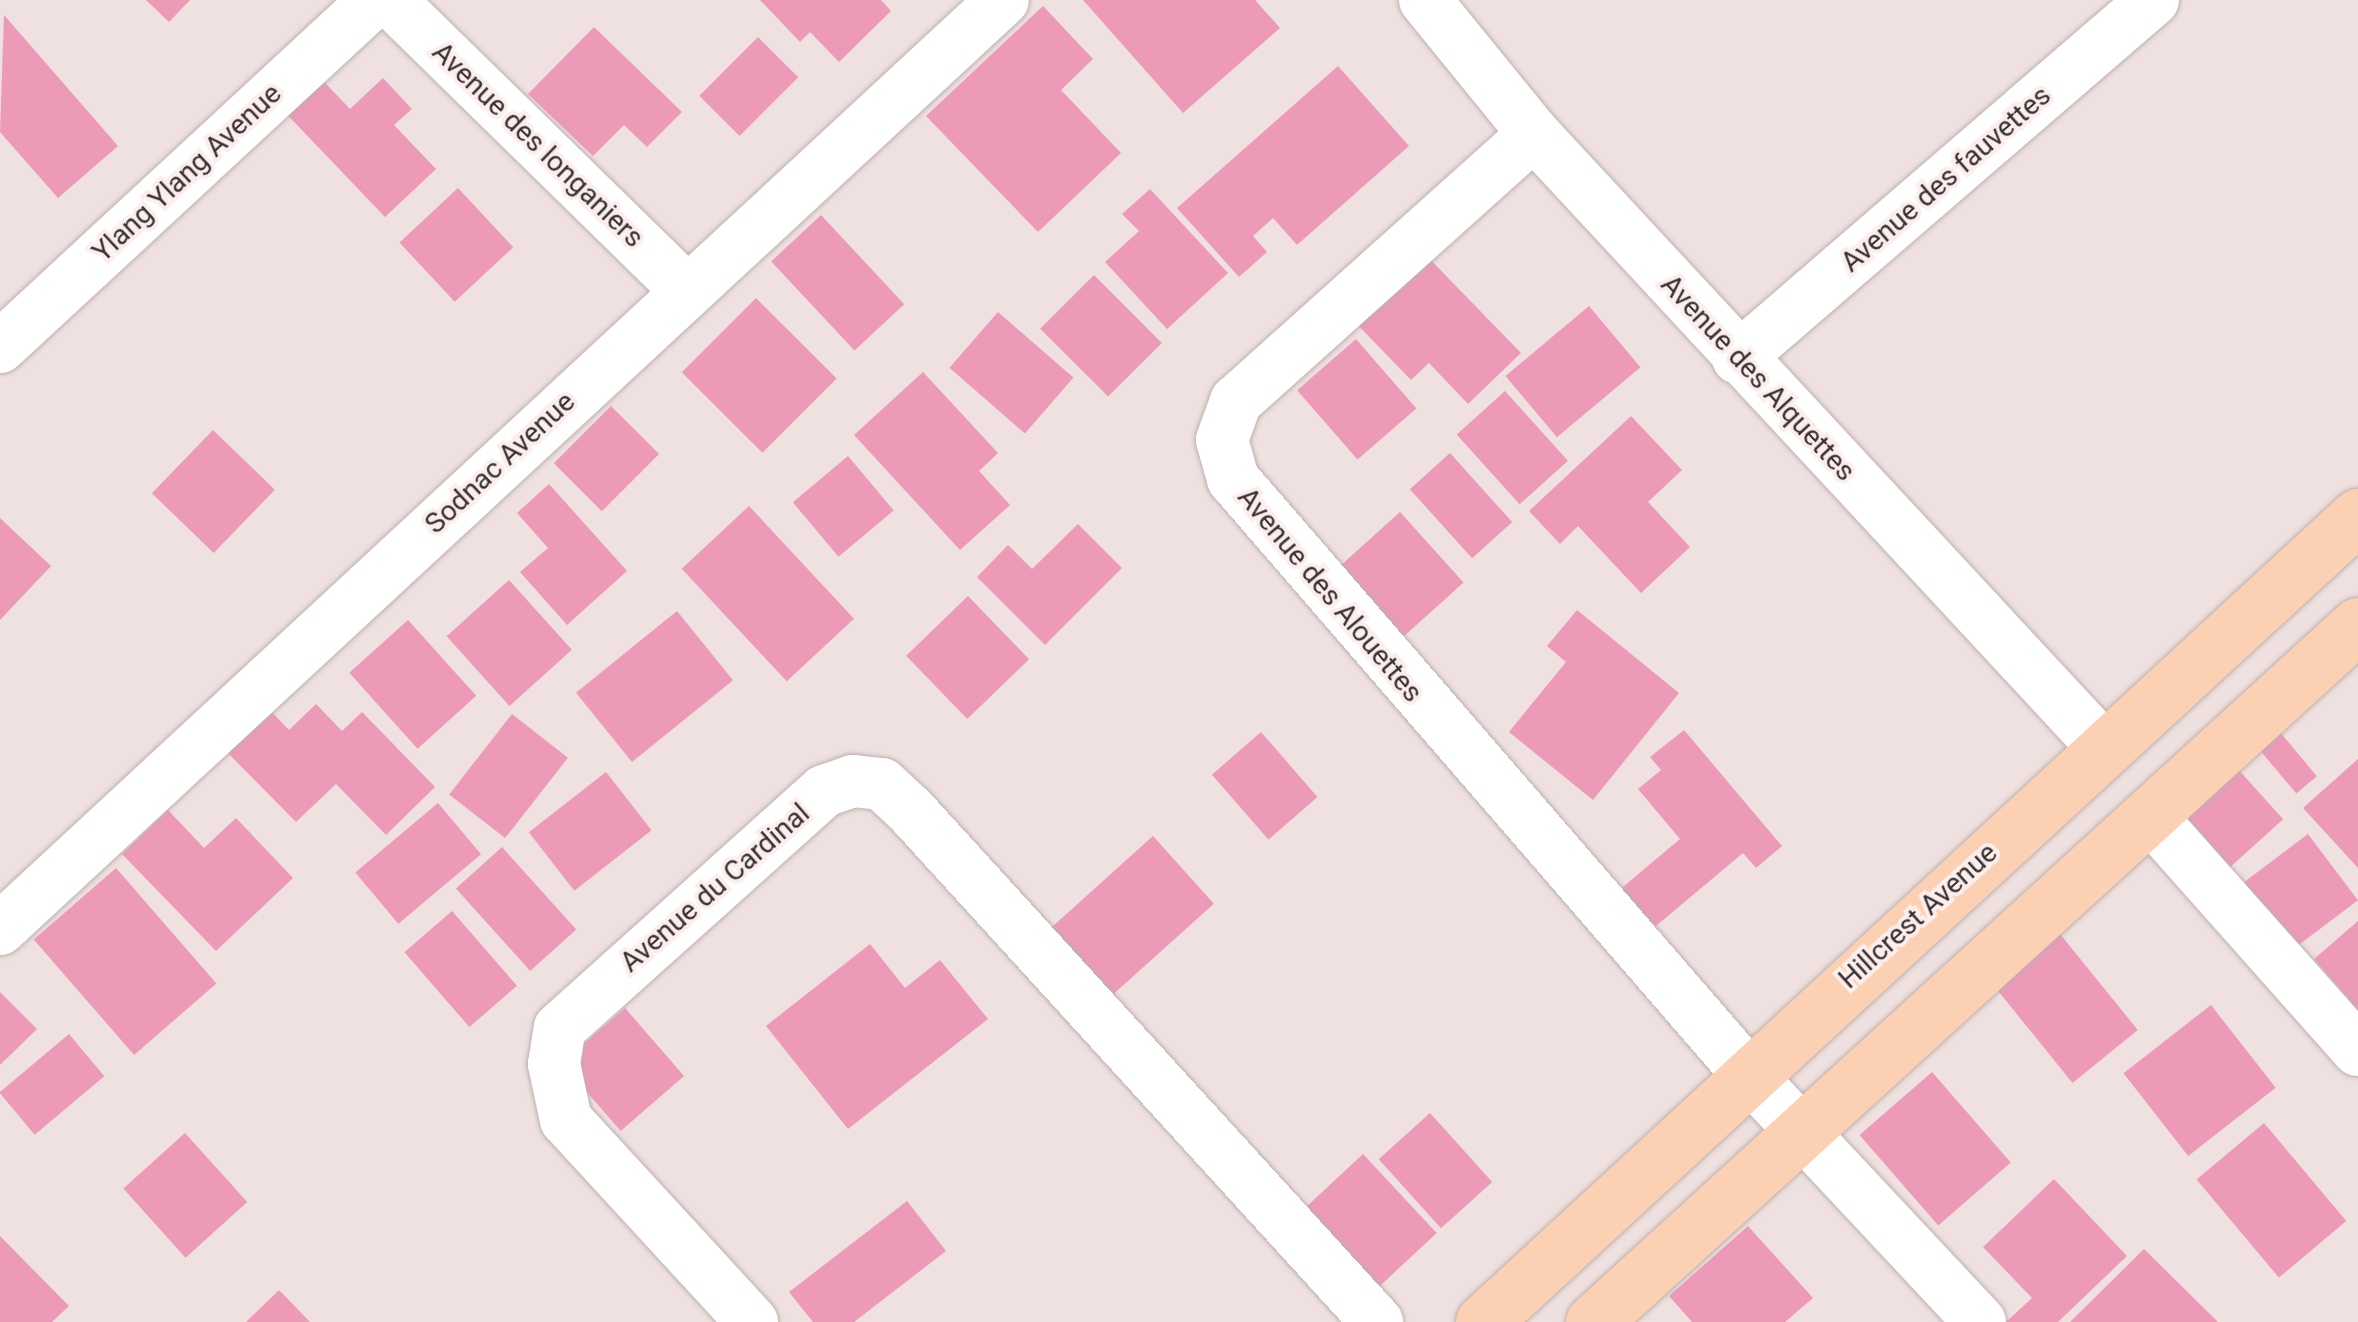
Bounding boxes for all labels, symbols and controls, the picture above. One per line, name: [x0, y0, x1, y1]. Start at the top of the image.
street label: Avenue des longaniers: [425, 35, 651, 255]
street label: Ylang Ylang Avenue: [86, 77, 288, 269]
street label: Avenue des fauvettes: [1834, 79, 2058, 279]
street label: Avenue des Alquettes: [1654, 268, 1862, 488]
street label: Sodnac Avenue: [418, 385, 582, 541]
street label: Avenue des Alouettes: [1231, 481, 1429, 709]
street label: Avenue du Cardinal: [614, 797, 816, 979]
street label: Hillcrest Avenue: [1832, 836, 2004, 996]

